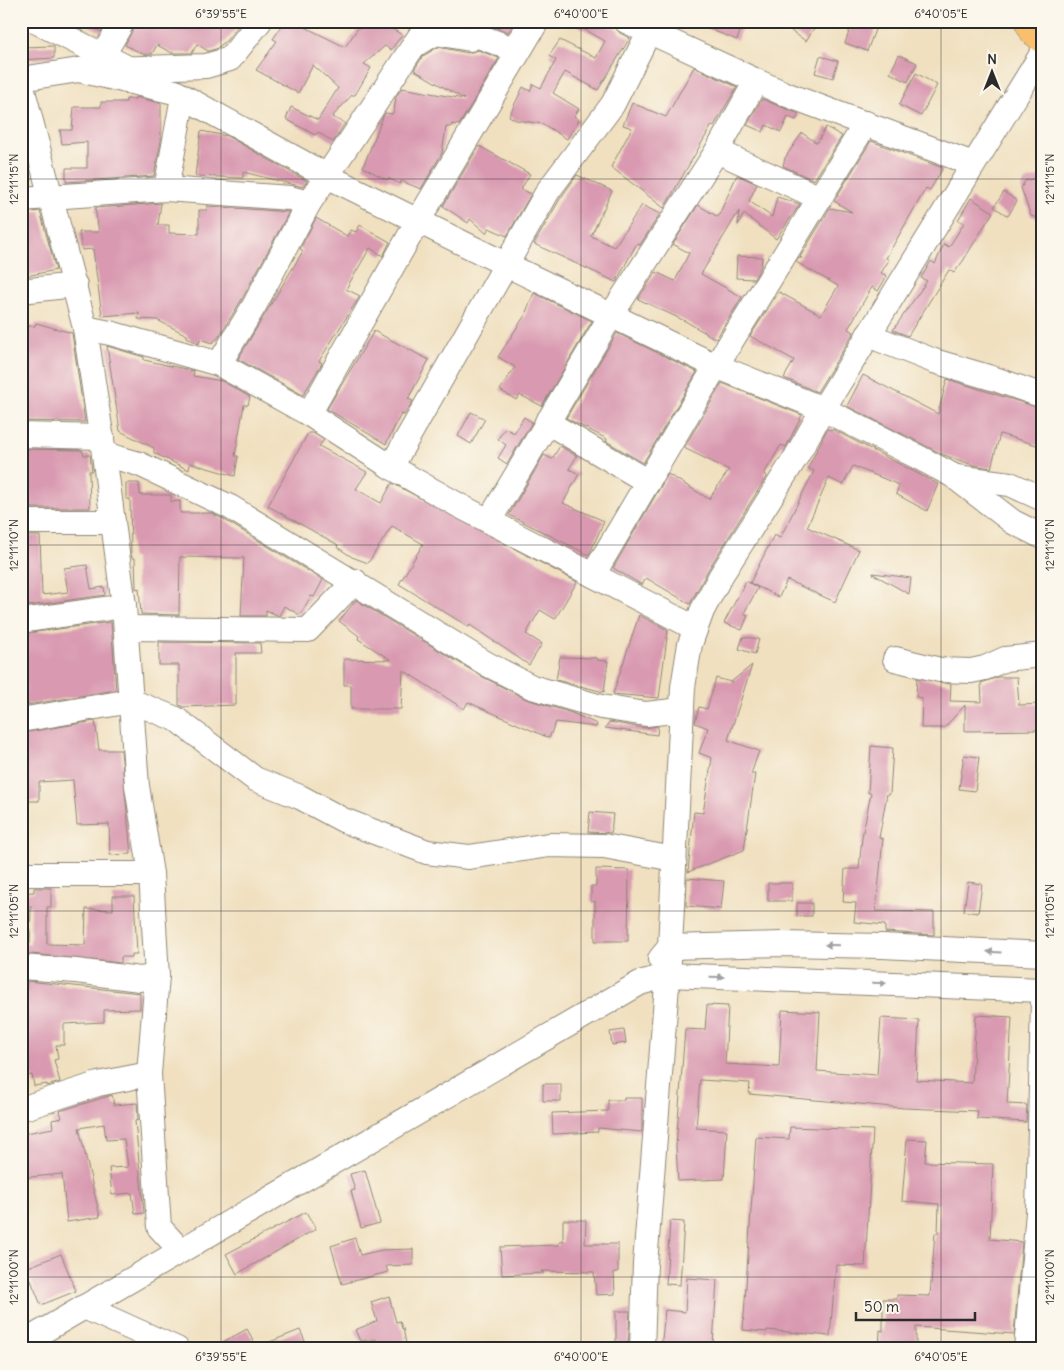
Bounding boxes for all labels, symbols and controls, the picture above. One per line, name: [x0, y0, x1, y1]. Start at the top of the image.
text: 6°39'55"E: [195, 6, 247, 21]
text: 6°40'00"E: [554, 6, 608, 21]
text: 6°40'05"E: [914, 6, 968, 21]
north arrow: [966, 48, 1016, 98]
text: N: [987, 50, 997, 68]
text: 12°11'15"N: [6, 153, 21, 205]
text: 12°11'15"N: [1042, 153, 1057, 205]
text: 12°11'10"N: [6, 519, 21, 571]
text: 12°11'10"N: [1042, 519, 1057, 571]
text: 12°11'05"N: [6, 884, 21, 938]
text: 12°11'05"N: [1042, 884, 1057, 938]
one-way arrow: [823, 941, 839, 949]
one-way arrow: [986, 947, 1002, 955]
one-way arrow: [709, 973, 725, 981]
one-way arrow: [872, 980, 888, 988]
text: 12°11'00"N: [6, 1249, 21, 1305]
text: 12°11'00"N: [1042, 1249, 1057, 1305]
scale bar: [856, 1290, 975, 1322]
text: 50 m: [864, 1297, 899, 1316]
text: 6°39'55"E: [195, 1349, 247, 1364]
text: 6°40'00"E: [554, 1349, 608, 1364]
text: 6°40'05"E: [914, 1349, 968, 1364]

